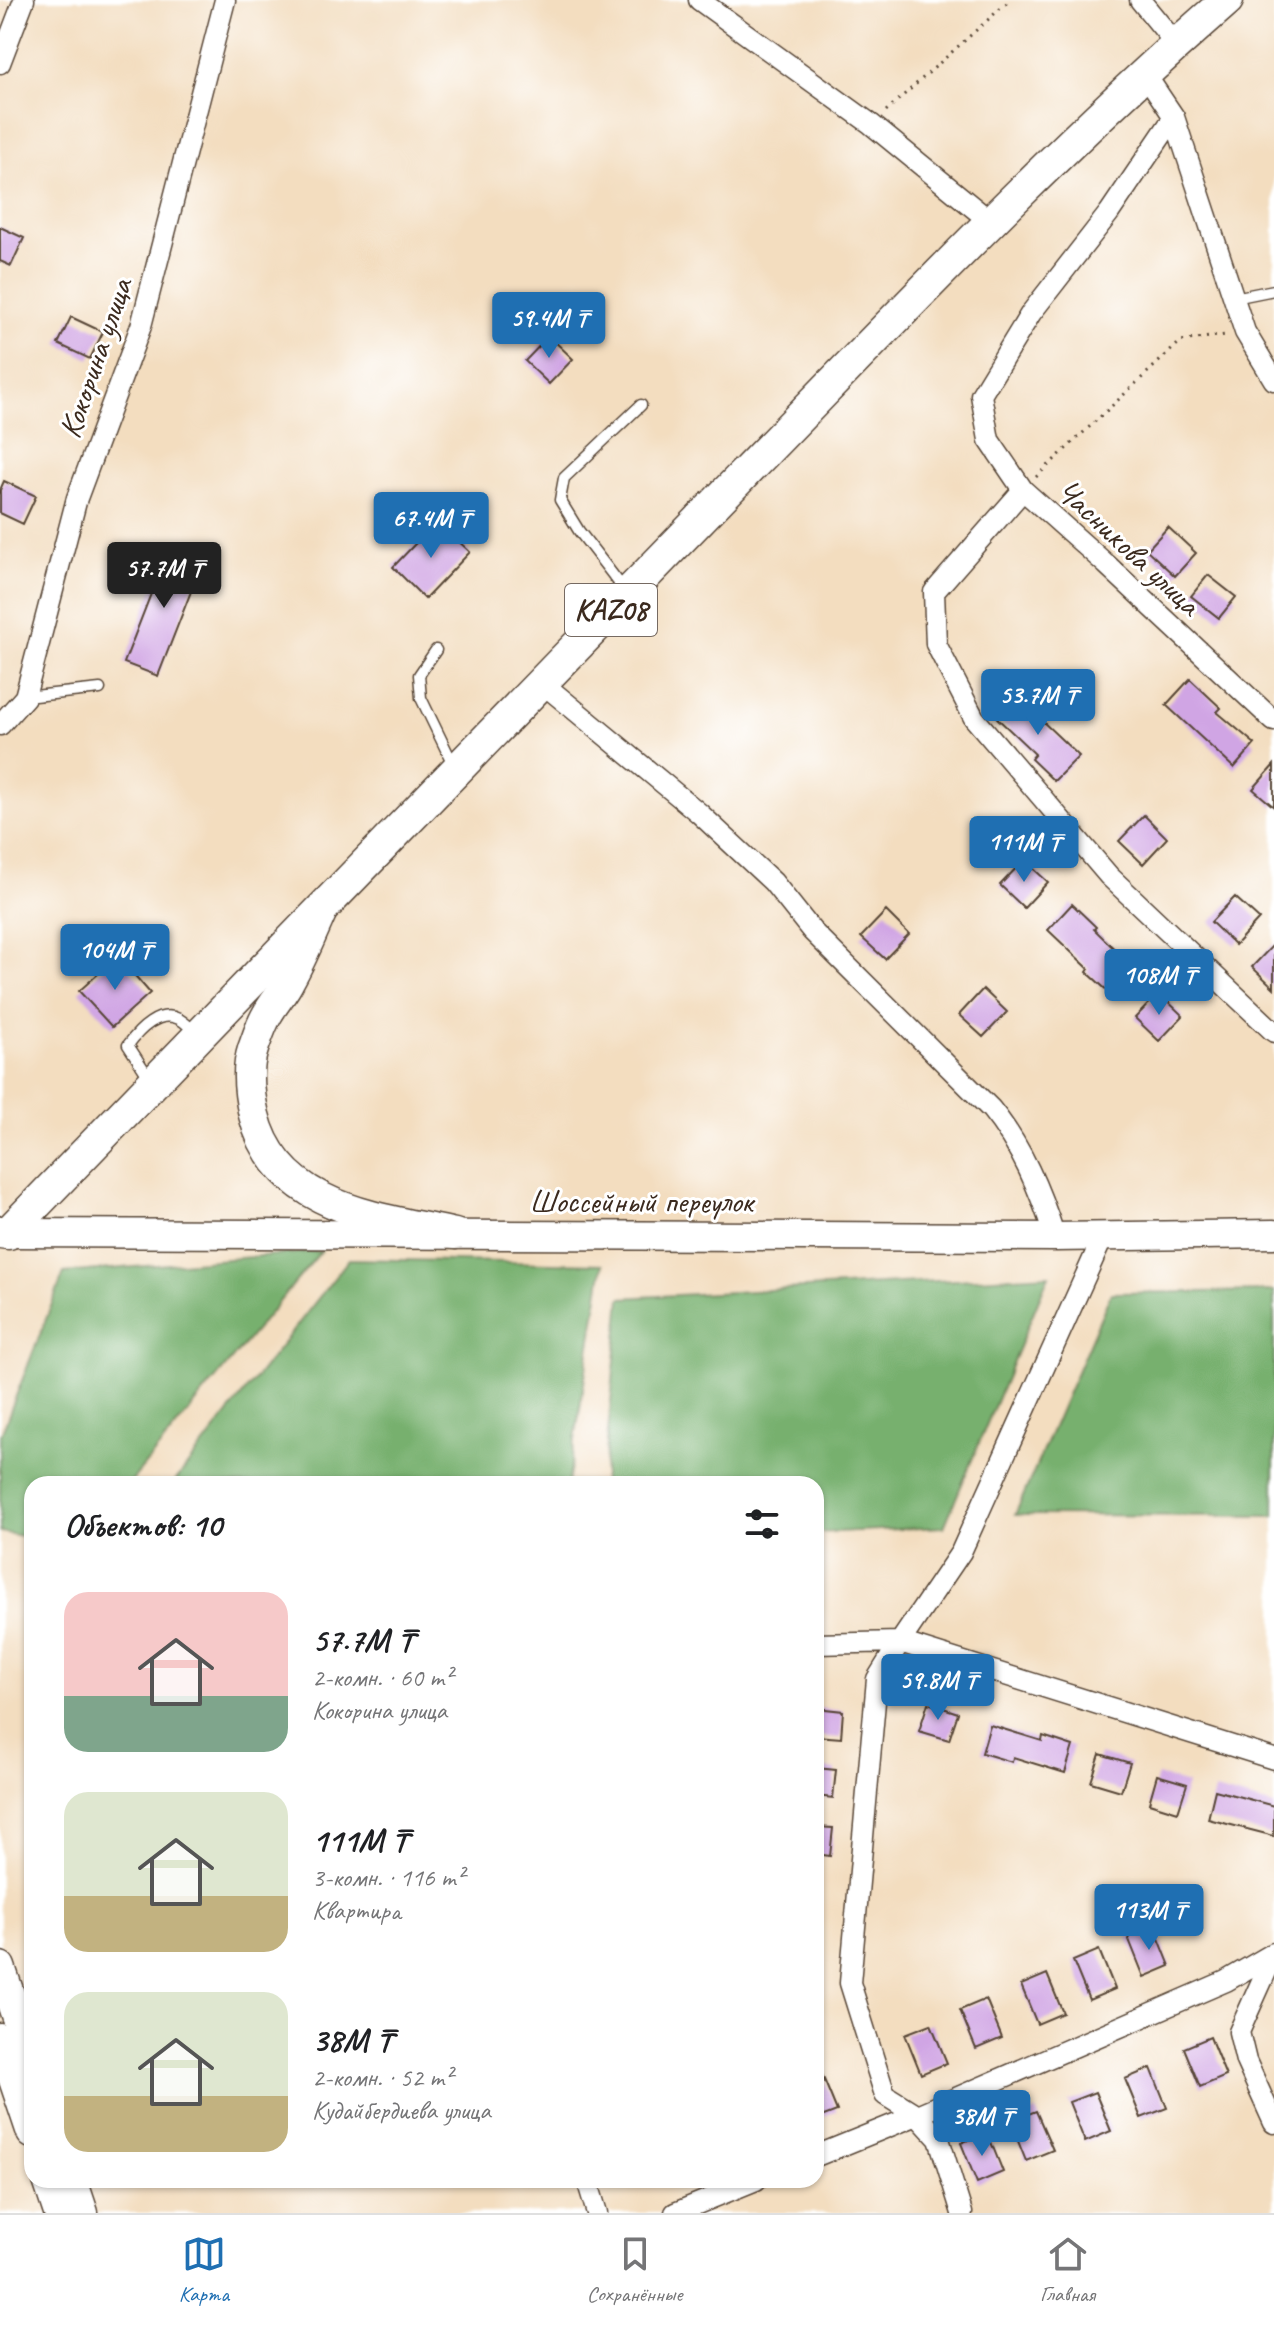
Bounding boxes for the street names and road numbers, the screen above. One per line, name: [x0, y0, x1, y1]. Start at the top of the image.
street label: Кокорина улица: [49, 271, 143, 443]
street label: Часникова улица: [1048, 470, 1211, 626]
road number: KAZ08: [565, 584, 657, 636]
street label: Шоссейный переулок: [529, 1181, 756, 1222]

